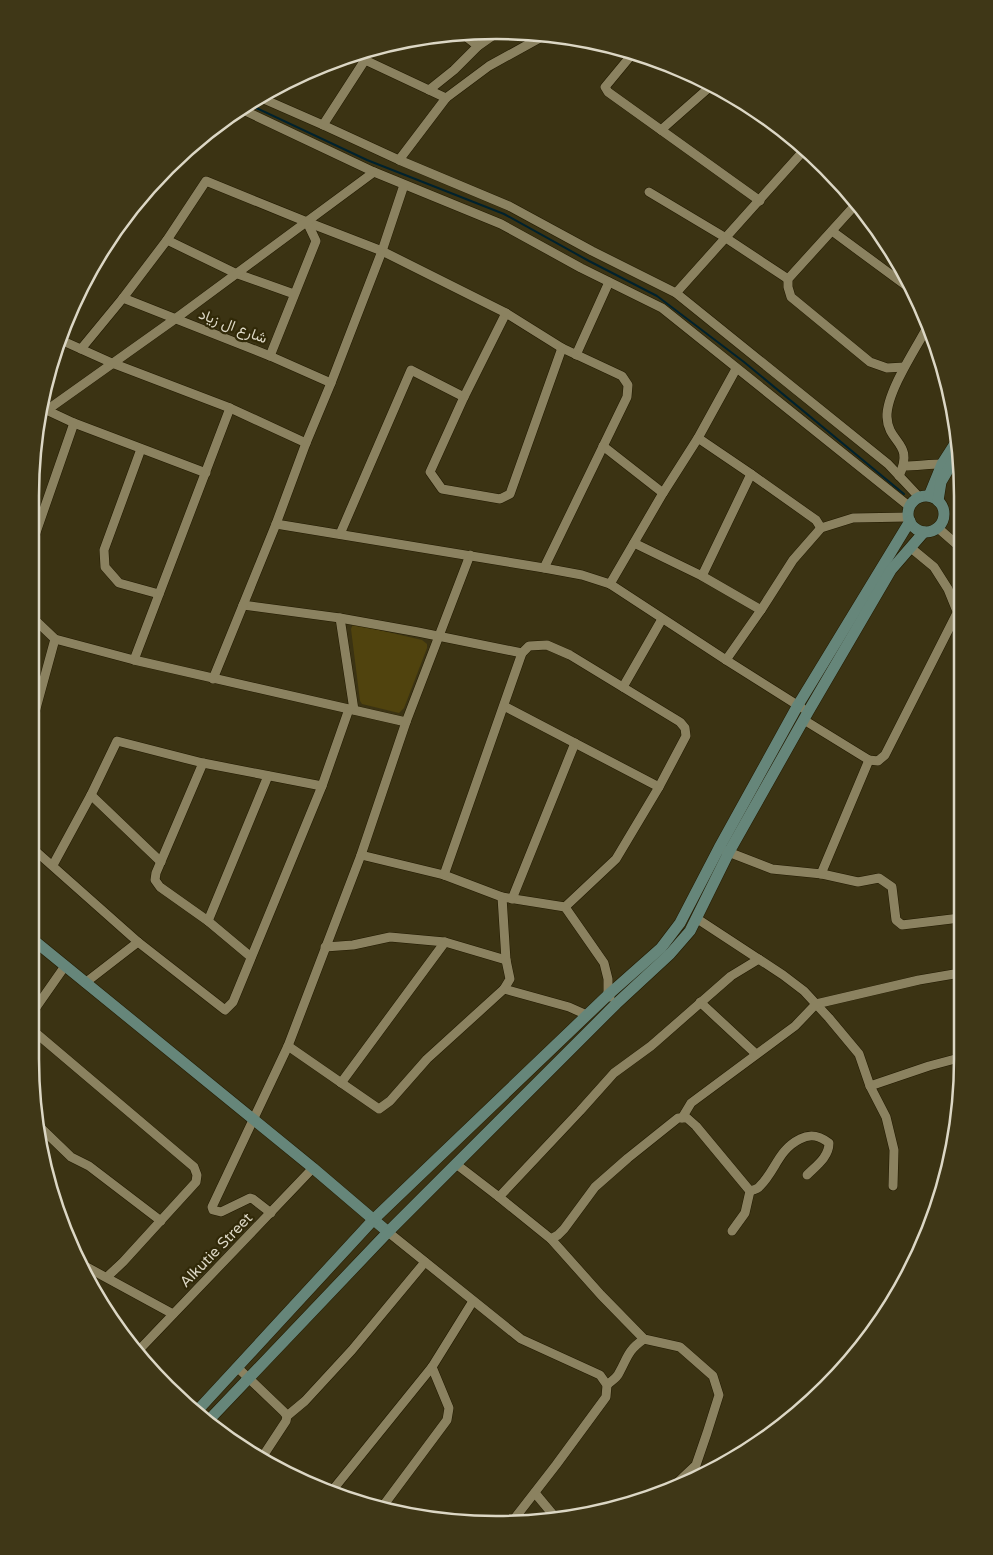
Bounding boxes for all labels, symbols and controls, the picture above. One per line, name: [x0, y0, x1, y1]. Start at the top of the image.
street label: شارع ال زياد: [195, 305, 270, 349]
street label: Alkutie Street: [176, 1209, 256, 1291]

